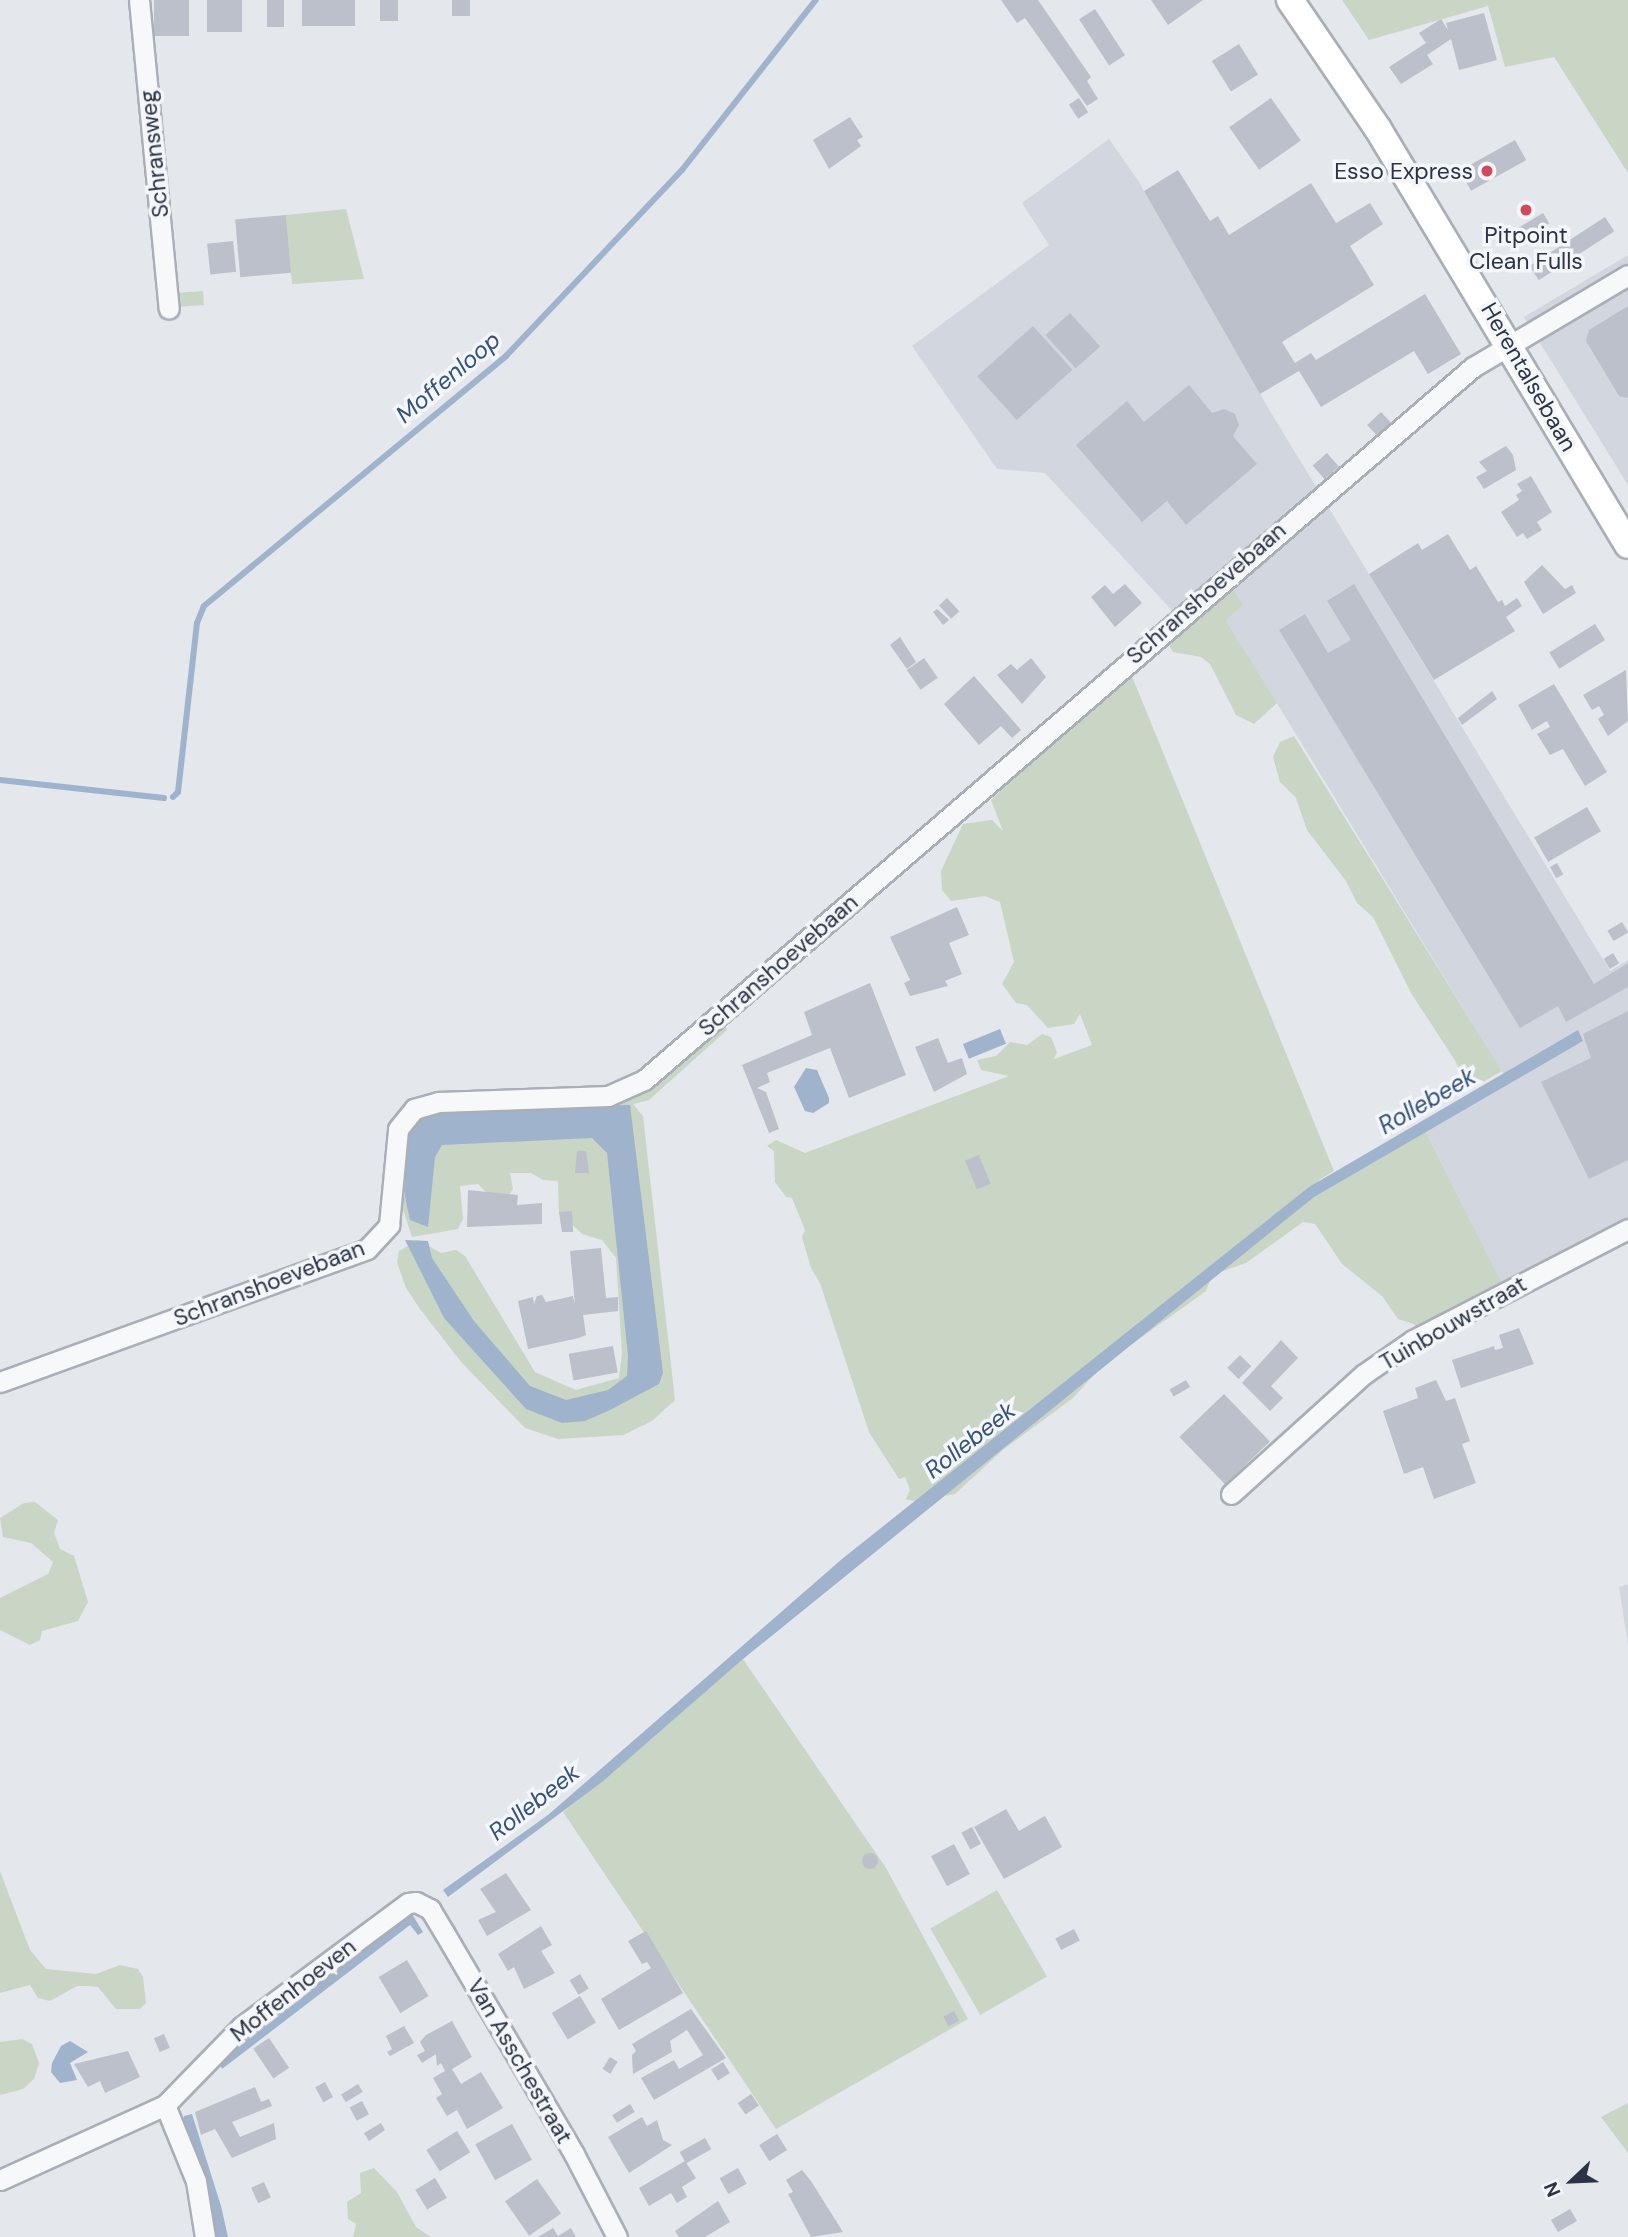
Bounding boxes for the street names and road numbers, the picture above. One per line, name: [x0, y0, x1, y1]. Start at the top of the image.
street label: Schransweg: [134, 89, 174, 219]
street label: Herentalsebaan: [1475, 298, 1583, 456]
street label: Schranshoevebaan: [1121, 516, 1291, 670]
street label: Schranshoevebaan: [693, 888, 863, 1042]
street label: Schranshoevebaan: [170, 1234, 368, 1332]
street label: Tuinbouwstraat: [1375, 1270, 1531, 1376]
street label: Moffenhoeven: [225, 1932, 361, 2048]
street label: Van Asschestraat: [462, 1974, 578, 2148]

